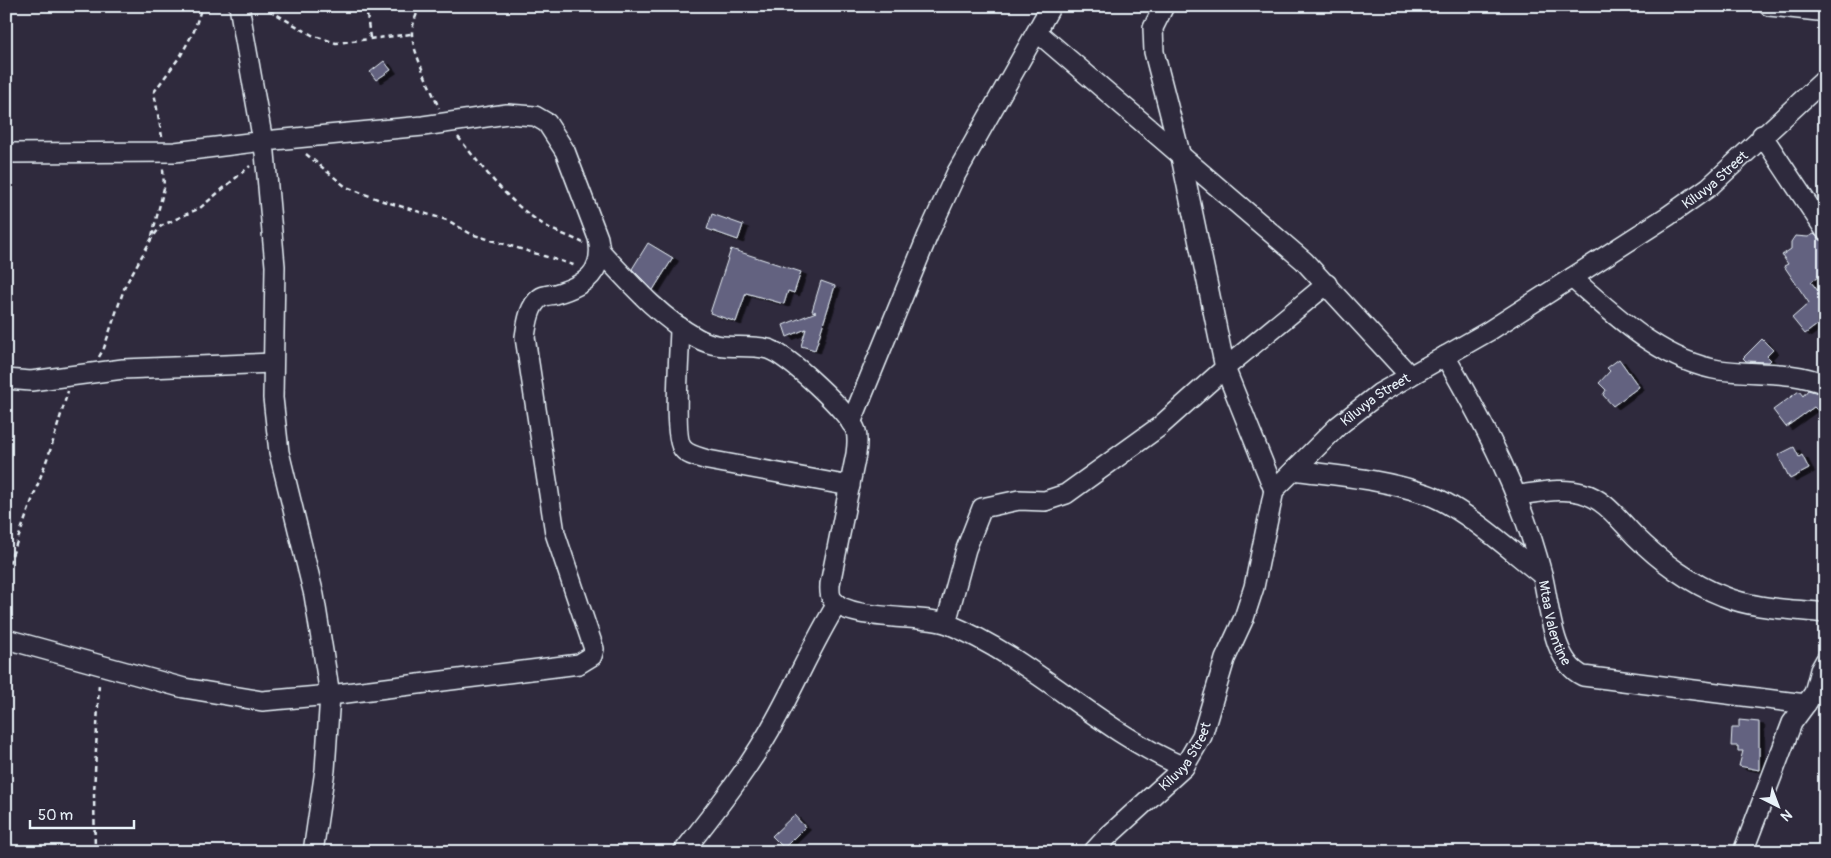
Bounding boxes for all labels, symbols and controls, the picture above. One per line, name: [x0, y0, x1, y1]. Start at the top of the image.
street label: Kiluvya Street: [1679, 147, 1752, 213]
street label: Kiluvya Street: [1337, 370, 1414, 430]
street label: Mtaa Valentine: [1535, 579, 1575, 669]
street label: Kiluvya Street: [1156, 720, 1215, 795]
north arrow: [1754, 780, 1804, 830]
scale bar: [30, 798, 134, 830]
text: 50 m: [38, 806, 73, 825]
text: N: [1777, 806, 1796, 825]

